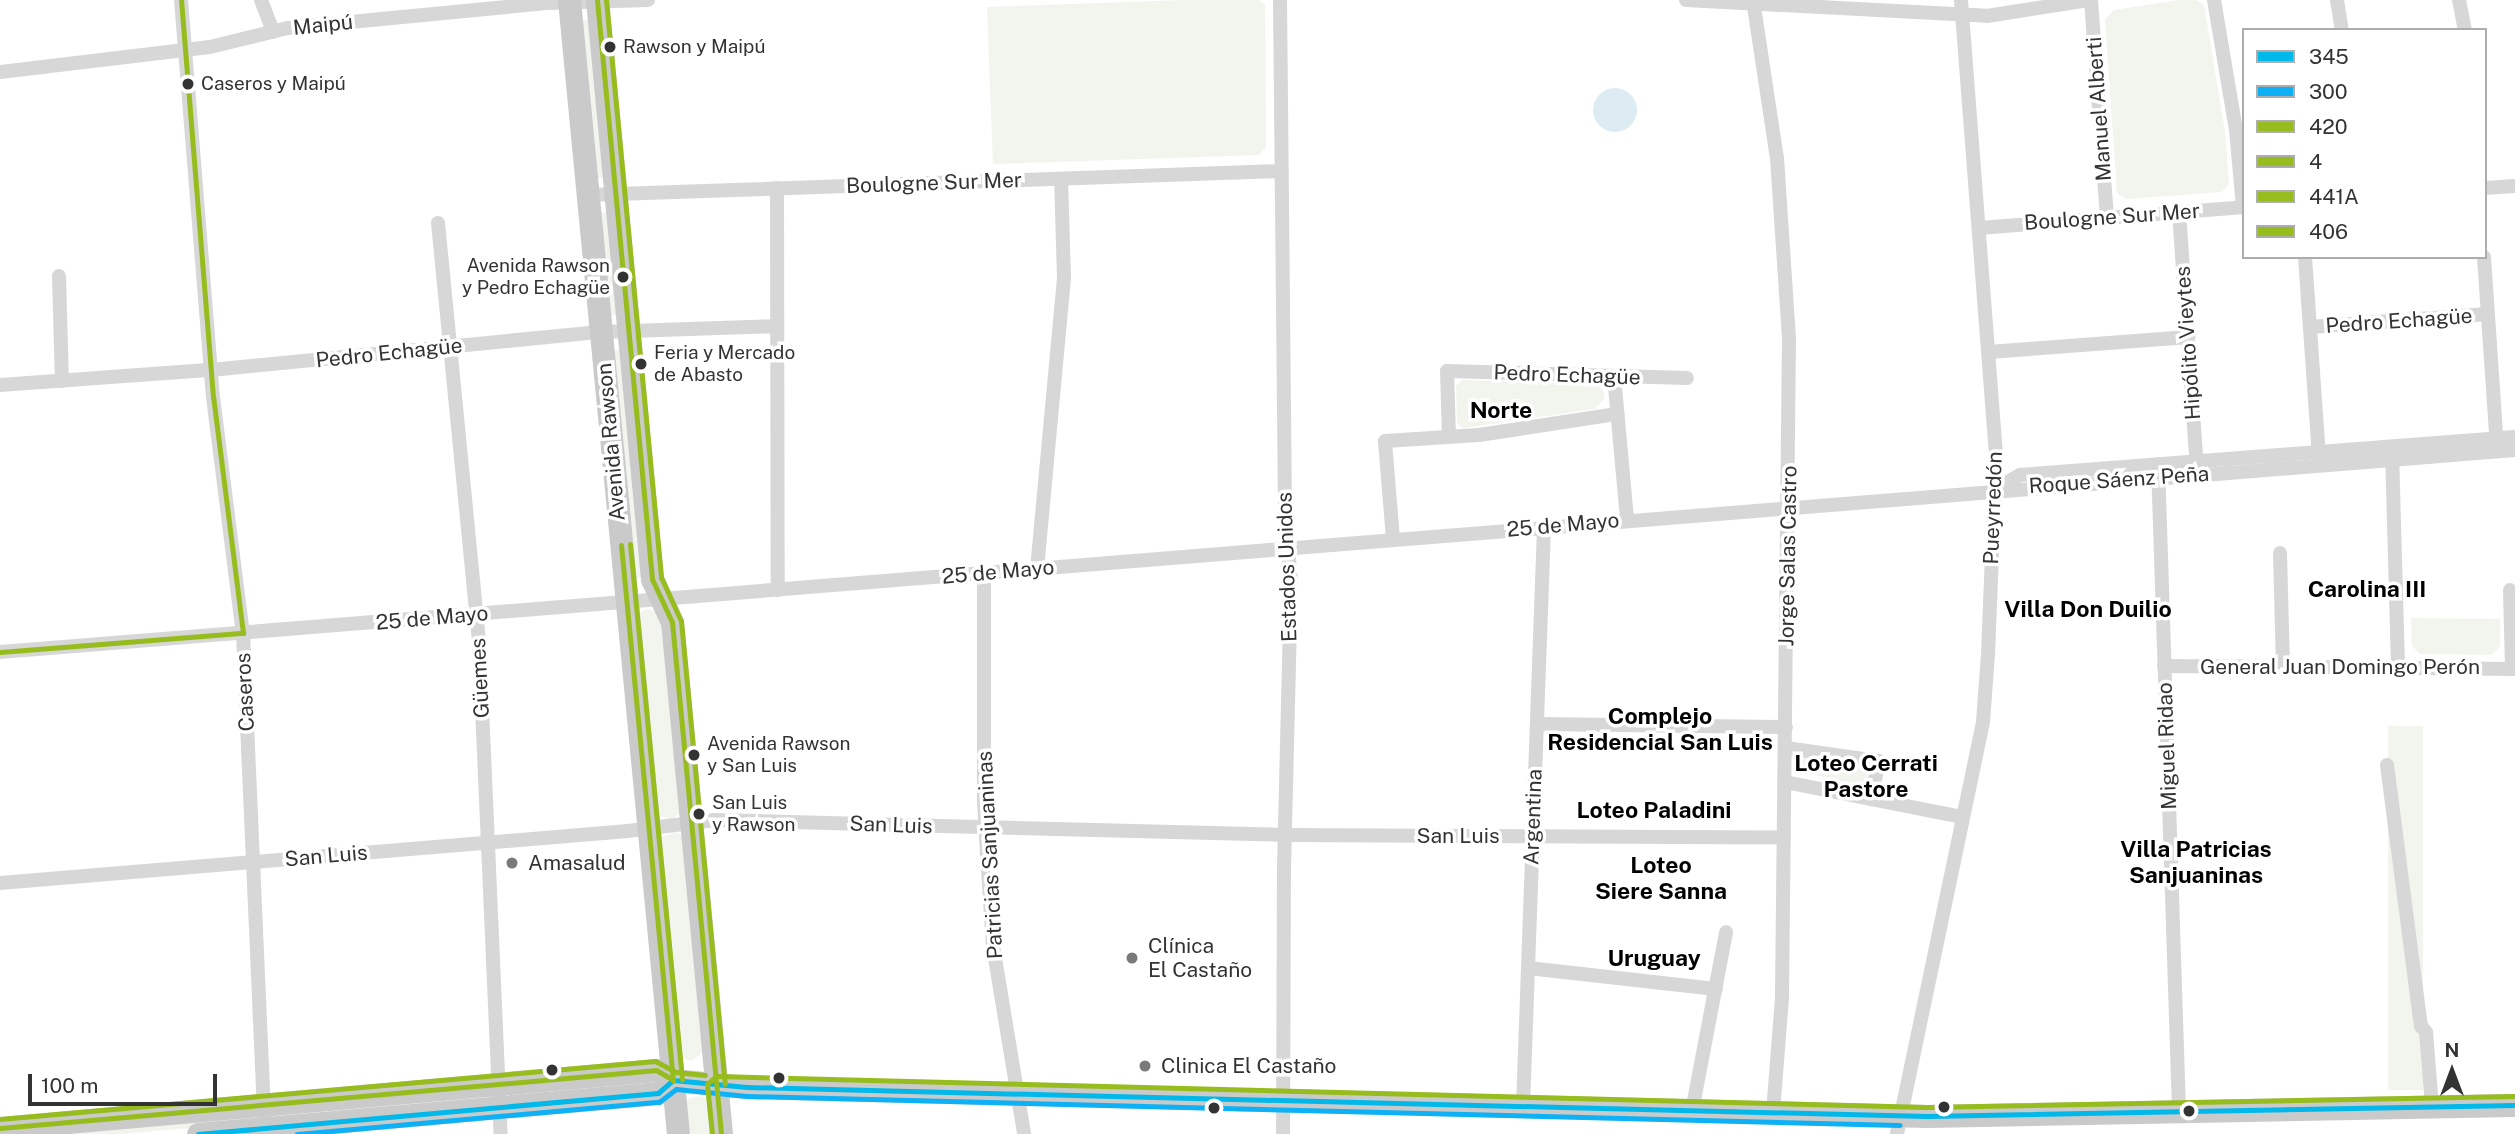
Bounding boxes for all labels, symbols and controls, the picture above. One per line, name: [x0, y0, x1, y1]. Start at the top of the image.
street label: Maipú: [292, 9, 354, 41]
legend: [2242, 28, 2487, 259]
place label: Rawson y Maipú: [623, 36, 766, 58]
street label: Manuel Alberti: [2081, 36, 2117, 182]
marker: Rawson y Maipú: [603, 40, 617, 54]
text: 345: [2309, 44, 2349, 69]
place label: Caseros y Maipú: [201, 73, 346, 95]
marker: Caseros y Maipú: [181, 77, 195, 91]
text: 300: [2309, 79, 2348, 104]
text: 420: [2309, 114, 2348, 139]
text: 4: [2309, 149, 2322, 174]
street label: Boulogne Sur Mer: [845, 167, 1023, 199]
text: 441A: [2309, 184, 2359, 209]
street label: Boulogne Sur Mer: [2023, 198, 2201, 236]
text: 406: [2309, 219, 2348, 244]
place label: Avenida Rawson y Pedro Echagüe: [462, 255, 610, 299]
street label: Hipólito Vieytes: [2170, 265, 2206, 421]
marker: Avenida Rawson y Pedro Echagüe: [616, 270, 630, 284]
street label: Pedro Echagüe: [2325, 303, 2473, 339]
street label: Pedro Echagüe: [314, 333, 464, 373]
place label: Feria y Mercado de Abasto: [654, 342, 795, 386]
marker: Feria y Mercado de Abasto: [634, 357, 648, 371]
street label: Pedro Echagüe: [1493, 360, 1641, 390]
street label: Avenida Rawson: [592, 362, 630, 522]
district label: Norte: [1470, 396, 1532, 424]
street label: Pueyrredón: [1978, 451, 2008, 565]
street label: Roque Sáenz Peña: [2028, 461, 2210, 499]
street label: Jorge Salas Castro: [1774, 465, 1802, 647]
street label: Estados Unidos: [1272, 492, 1302, 642]
street label: 25 de Mayo: [1505, 508, 1621, 542]
street label: 25 de Mayo: [940, 555, 1056, 589]
district label: Carolina III: [2308, 575, 2426, 603]
district label: Villa Don Duilio: [2004, 595, 2172, 623]
street label: 25 de Mayo: [374, 601, 490, 635]
street label: Güemes: [465, 637, 495, 719]
street label: Caseros: [230, 652, 260, 732]
street label: General Juan Domingo Perón: [2200, 654, 2480, 680]
street label: Miguel Ridao: [2152, 682, 2182, 810]
district label: Complejo Residencial San Luis: [1547, 702, 1773, 756]
place label: Avenida Rawson y San Luis: [707, 733, 850, 777]
marker: Avenida Rawson y San Luis: [687, 748, 701, 762]
district label: Loteo Cerrati Pastore: [1794, 749, 1938, 803]
street label: Patricias Sanjuaninas: [972, 750, 1008, 960]
street label: Argentina: [1519, 768, 1547, 866]
place label: San Luis y Rawson: [712, 792, 796, 836]
district label: Loteo Paladini: [1576, 796, 1732, 824]
marker: San Luis y Rawson: [692, 807, 706, 821]
street label: San Luis: [849, 811, 933, 839]
street label: San Luis: [1416, 823, 1500, 849]
district label: Villa Patricias Sanjuaninas: [2120, 835, 2272, 889]
street label: San Luis: [283, 840, 369, 872]
place label: Amasalud: [528, 850, 626, 876]
district label: Loteo Siere Sanna: [1595, 851, 1727, 905]
marker: Amasalud: [502, 853, 522, 873]
place label: Clínica El Castaño: [1148, 933, 1252, 983]
district label: Uruguay: [1607, 944, 1701, 972]
marker: Clínica El Castaño: [1122, 948, 1142, 968]
north arrow: [2417, 1036, 2487, 1106]
text: N: [2445, 1039, 2459, 1061]
place label: Clinica El Castaño: [1161, 1053, 1336, 1079]
marker: Clinica El Castaño: [1135, 1056, 1155, 1076]
scale bar: [32, 1060, 220, 1104]
unlabelled marker: [545, 1063, 559, 1077]
unlabelled marker: [772, 1071, 786, 1085]
text: 100 m: [41, 1073, 98, 1098]
unlabelled marker: [1937, 1100, 1951, 1114]
unlabelled marker: [1207, 1101, 1221, 1115]
unlabelled marker: [2182, 1104, 2196, 1118]

